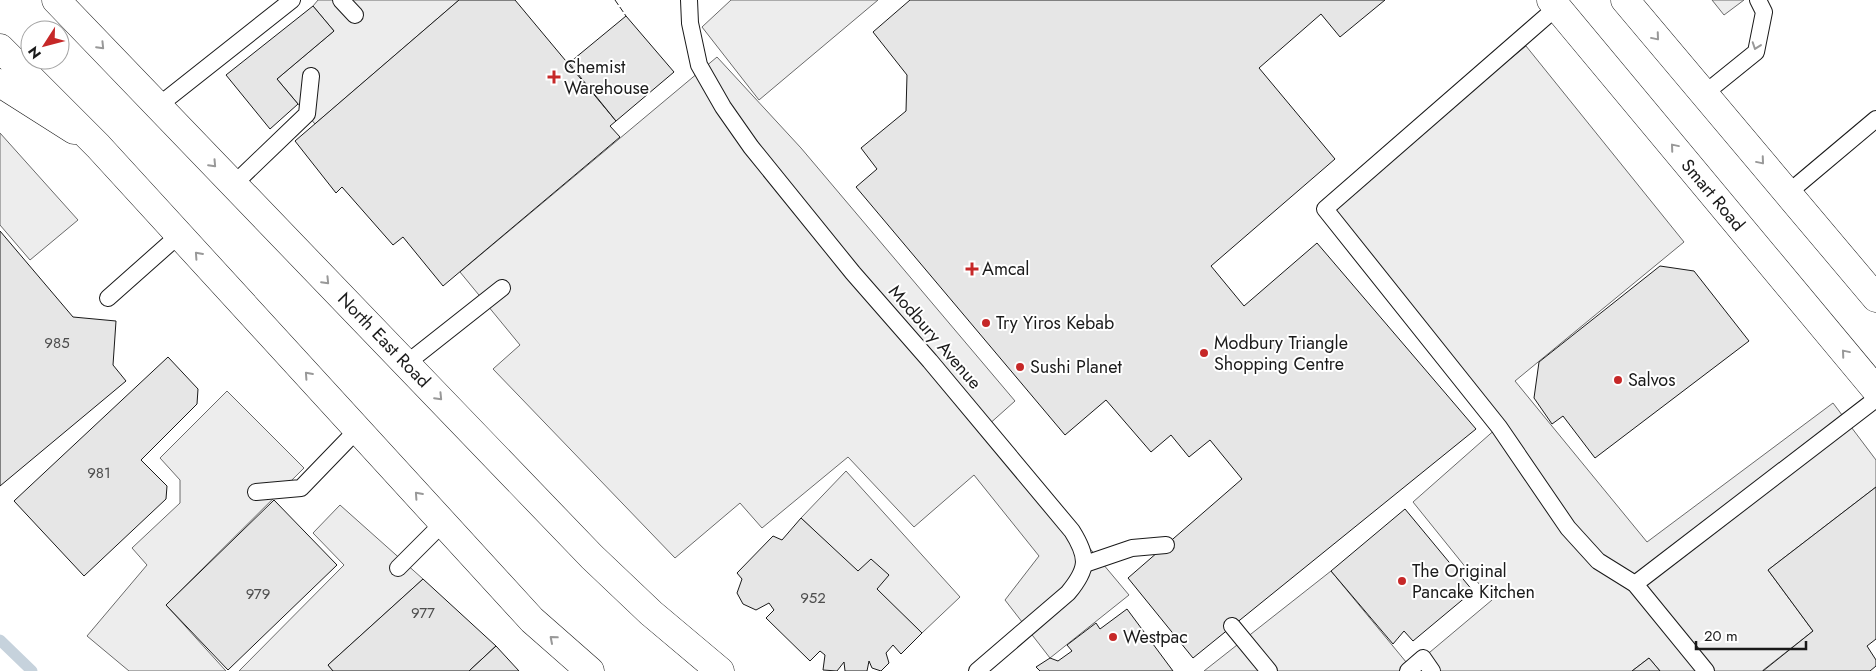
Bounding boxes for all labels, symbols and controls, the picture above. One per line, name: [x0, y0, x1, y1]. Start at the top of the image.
north arrow: [20, 20, 70, 70]
one-way arrow: [1651, 32, 1660, 41]
one-way arrow: [95, 41, 104, 50]
one-way arrow: [1752, 41, 1762, 50]
text: N: [23, 42, 46, 63]
place label: Chemist Warehouse: [564, 54, 649, 101]
marker: Chemist Warehouse: [548, 71, 560, 83]
one-way arrow: [1671, 144, 1679, 153]
street label: Smart Road: [1675, 153, 1751, 237]
one-way arrow: [1755, 156, 1764, 165]
one-way arrow: [207, 158, 216, 167]
one-way arrow: [195, 252, 204, 261]
place label: Amcal: [982, 256, 1029, 282]
marker: Amcal: [966, 263, 978, 275]
one-way arrow: [320, 275, 329, 284]
street label: Modbury Avenue: [882, 279, 988, 395]
street label: North East Road: [332, 287, 436, 393]
place label: Try Yiros Kebab: [996, 310, 1114, 336]
marker: Try Yiros Kebab: [980, 317, 992, 329]
place label: Modbury Triangle Shopping Centre: [1214, 330, 1348, 377]
house number: 985: [44, 332, 70, 354]
marker: Modbury Triangle Shopping Centre: [1198, 347, 1210, 359]
one-way arrow: [1841, 349, 1850, 358]
place label: Sushi Planet: [1030, 354, 1122, 380]
marker: Sushi Planet: [1014, 361, 1026, 373]
place label: Salvos: [1628, 367, 1675, 393]
one-way arrow: [305, 372, 314, 381]
marker: Salvos: [1612, 374, 1624, 386]
one-way arrow: [433, 392, 442, 401]
house number: 981: [87, 462, 111, 484]
one-way arrow: [415, 492, 424, 501]
place label: The Original Pancake Kitchen: [1412, 558, 1535, 605]
marker: The Original Pancake Kitchen: [1396, 575, 1408, 587]
house number: 979: [246, 583, 270, 605]
house number: 952: [800, 587, 826, 609]
house number: 977: [411, 602, 435, 624]
scale bar: [1696, 618, 1806, 650]
place label: Westpac: [1123, 624, 1188, 650]
text: 20 m: [1704, 625, 1738, 647]
marker: Westpac: [1107, 631, 1119, 643]
one-way arrow: [549, 636, 558, 645]

